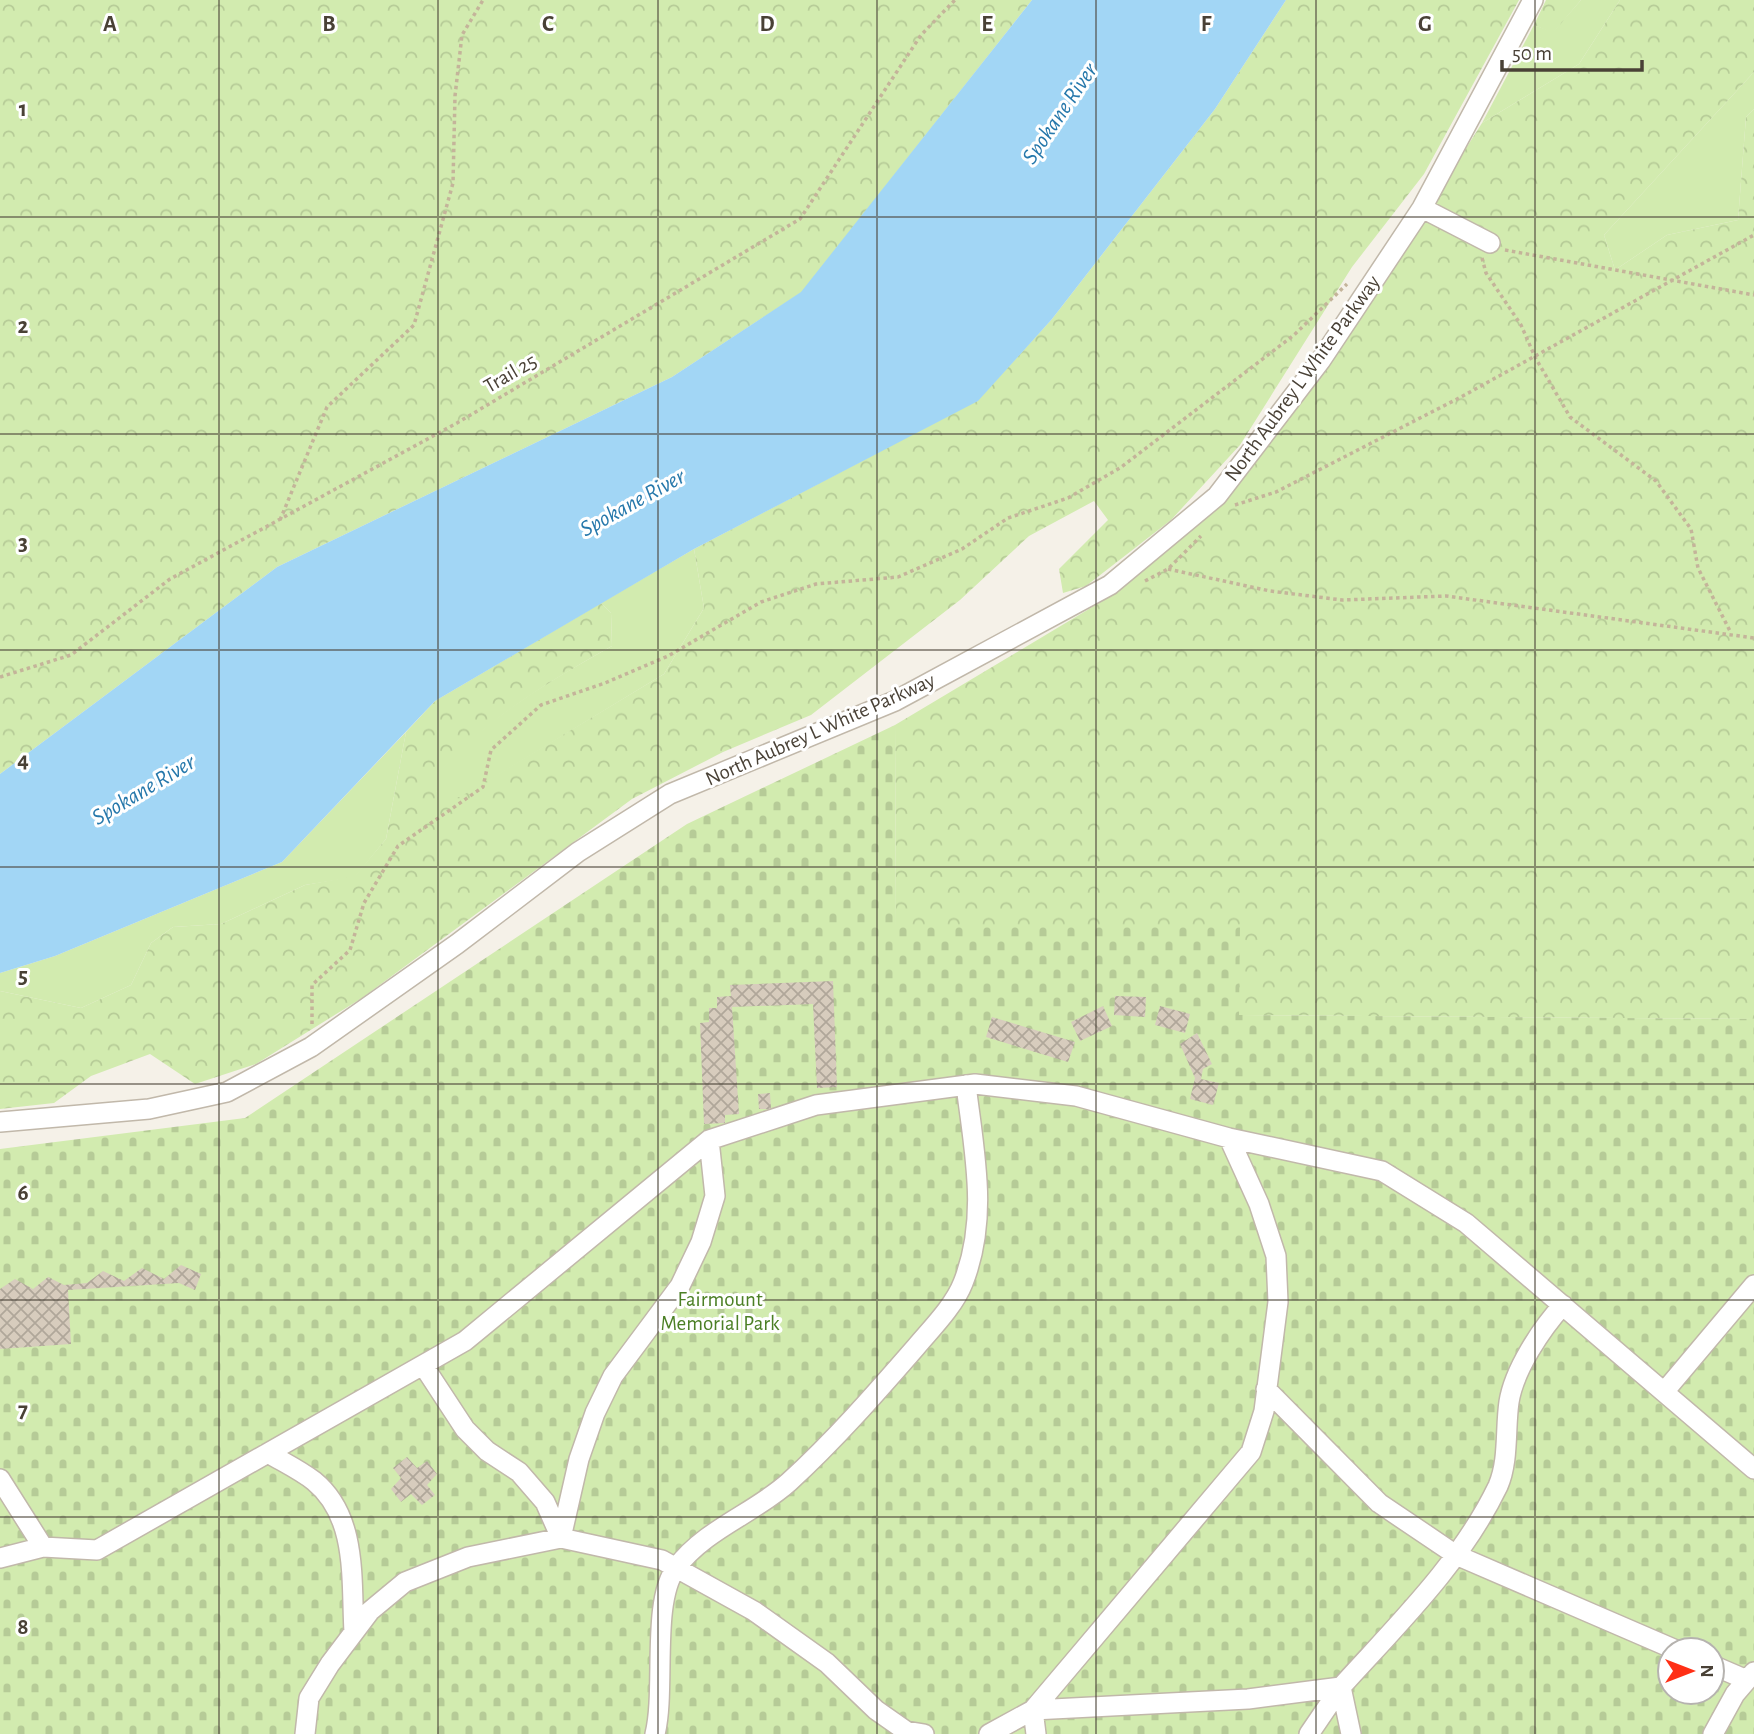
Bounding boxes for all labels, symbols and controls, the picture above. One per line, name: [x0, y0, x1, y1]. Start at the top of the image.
text: A: [103, 13, 117, 36]
text: B: [322, 13, 336, 36]
text: C: [542, 13, 554, 36]
text: D: [759, 13, 775, 36]
text: E: [981, 13, 993, 36]
text: F: [1201, 13, 1212, 36]
text: G: [1418, 13, 1432, 36]
scale bar: [1502, 28, 1642, 72]
text: 50 m: [1512, 43, 1552, 64]
water label: Spokane River: [1018, 59, 1102, 168]
text: 1: [19, 98, 27, 121]
street label: North Aubrey L White Parkway: [1221, 272, 1384, 485]
text: 2: [18, 315, 29, 338]
street label: Trail 25: [480, 350, 540, 397]
water label: Spokane River: [577, 465, 689, 541]
text: 3: [18, 532, 28, 555]
street label: North Aubrey L White Parkway: [702, 669, 938, 790]
text: 4: [17, 749, 29, 772]
water label: Spokane River: [88, 750, 200, 830]
text: 5: [18, 965, 28, 988]
text: 6: [17, 1182, 29, 1205]
park label: Fairmount Memorial Park: [660, 1289, 780, 1334]
text: 7: [18, 1399, 28, 1422]
text: 8: [17, 1616, 29, 1639]
north arrow: [1656, 1636, 1726, 1706]
text: N: [1697, 1664, 1716, 1678]

